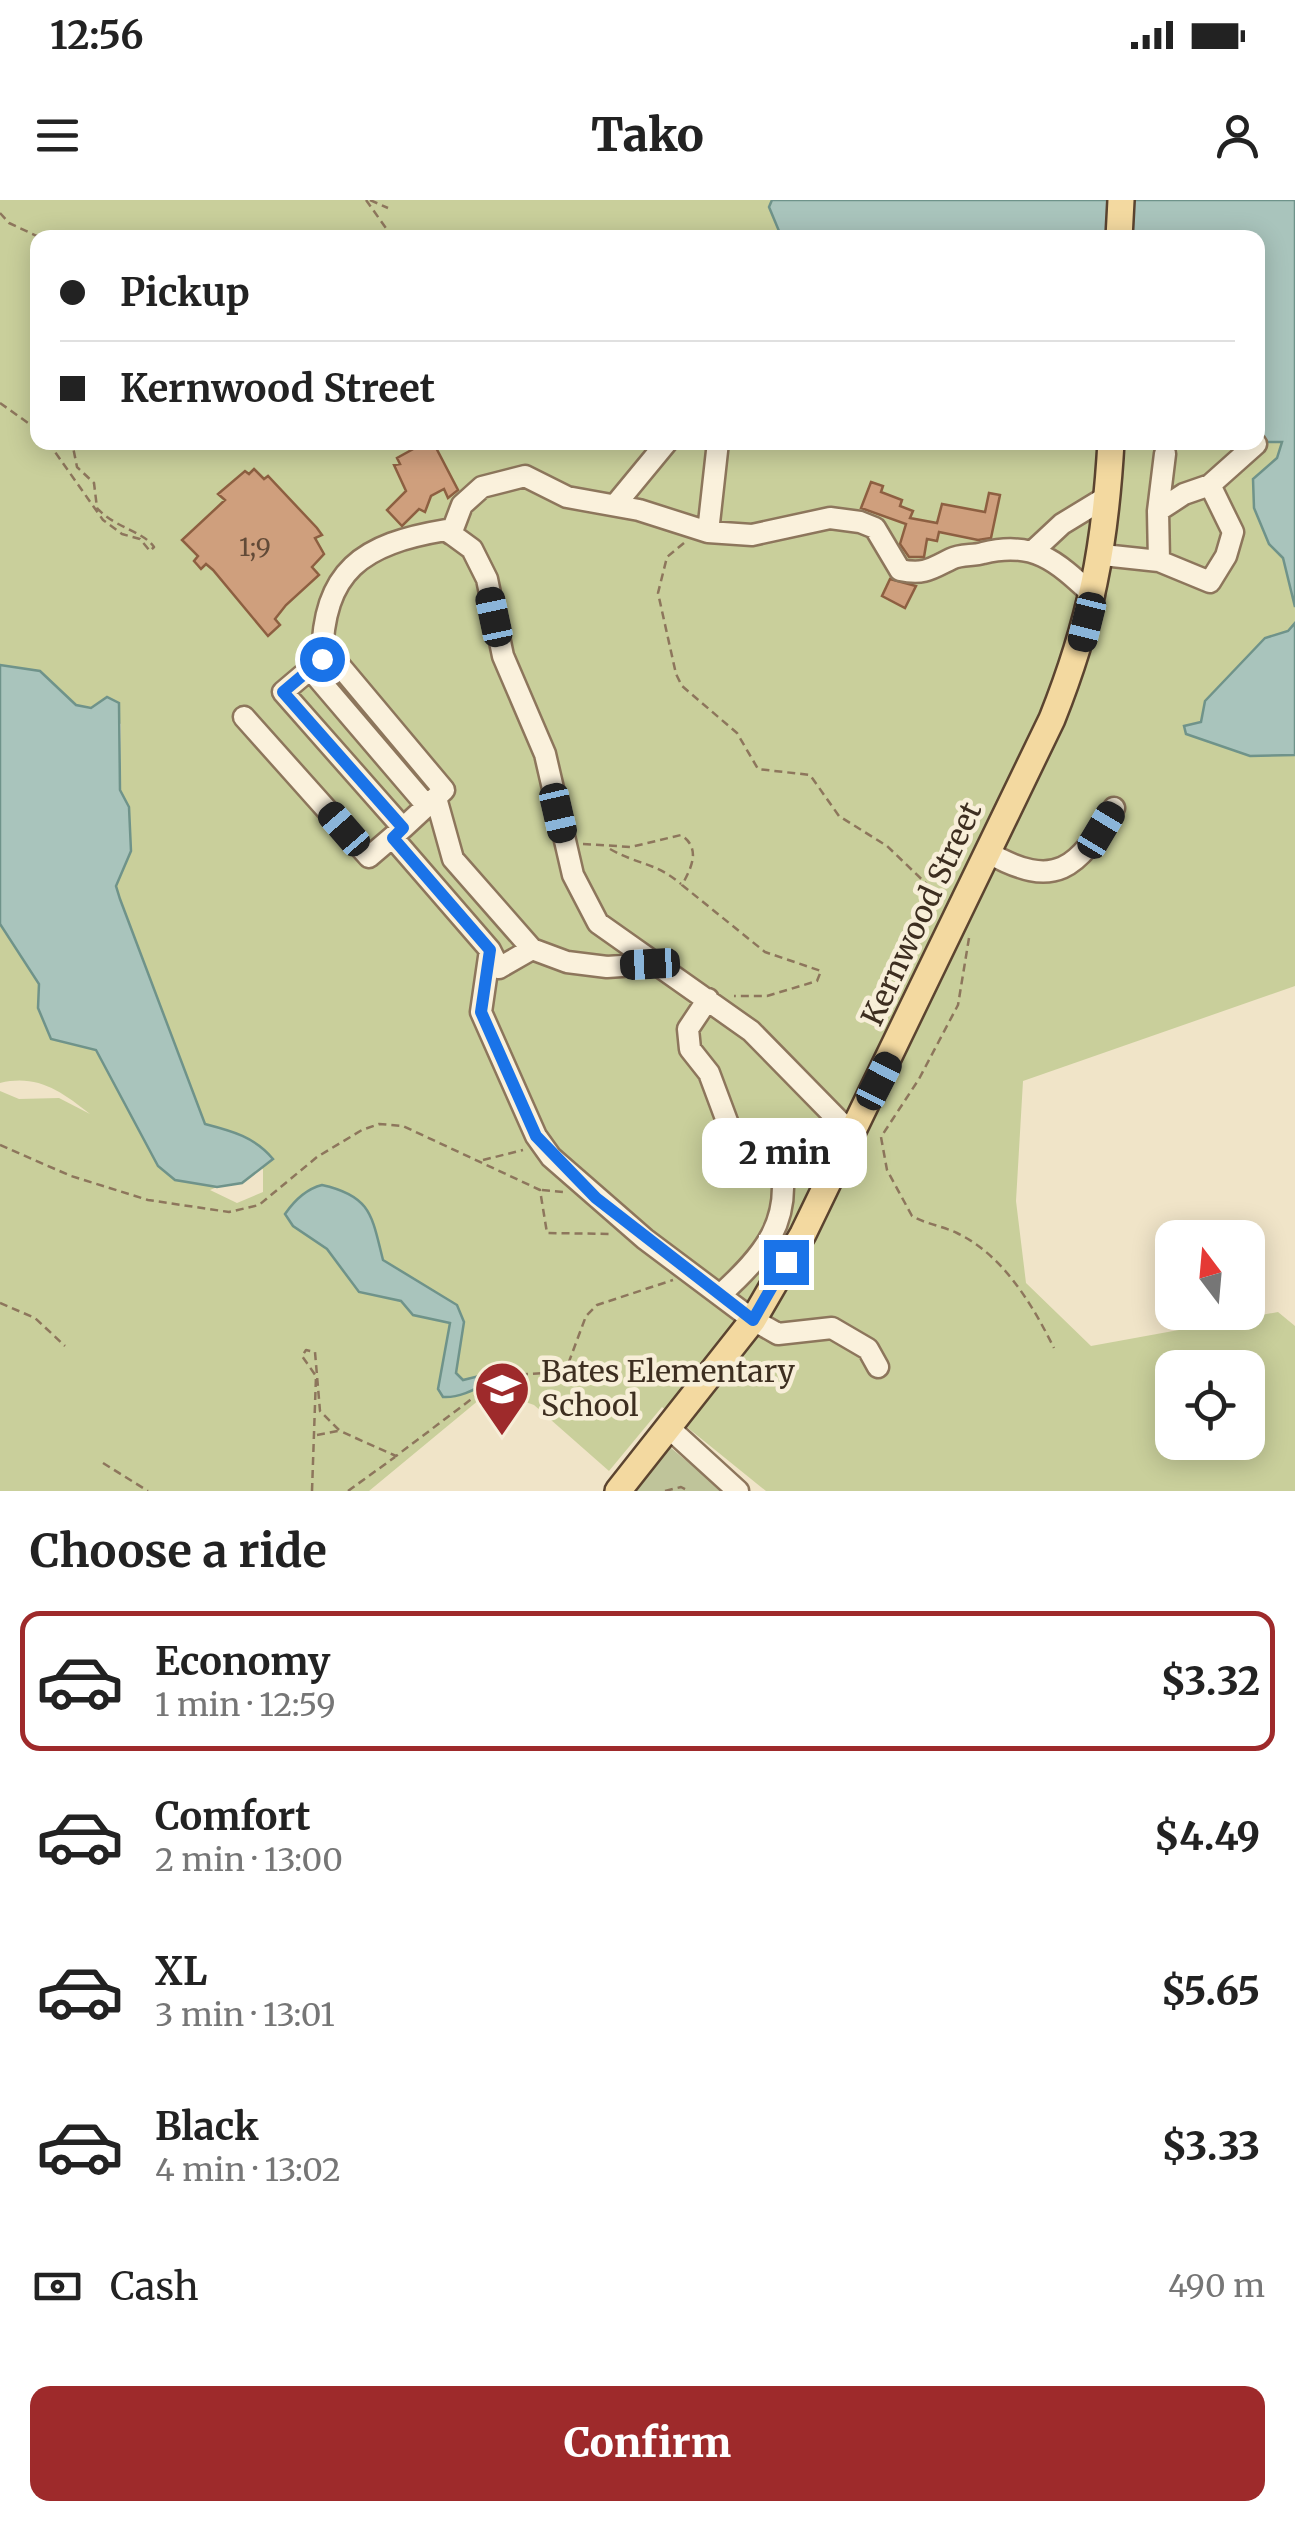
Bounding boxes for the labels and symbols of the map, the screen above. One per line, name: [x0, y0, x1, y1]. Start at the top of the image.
house number: 1;9: [239, 531, 271, 563]
car: [473, 585, 515, 649]
car: [1065, 589, 1109, 655]
route start: [300, 637, 345, 682]
car: [537, 780, 579, 846]
street label: Kernwood Street: [853, 796, 990, 1031]
car: [313, 797, 375, 861]
car: [1073, 797, 1129, 863]
car: [619, 947, 681, 981]
car: [852, 1047, 906, 1115]
callout: 2 min: [704, 1117, 868, 1187]
north arrow: [1155, 1220, 1265, 1330]
route end: [764, 1240, 809, 1285]
place label: Bates Elementary School: [541, 1352, 796, 1424]
school or university icon: Bates Elementary School: [472, 1359, 532, 1438]

